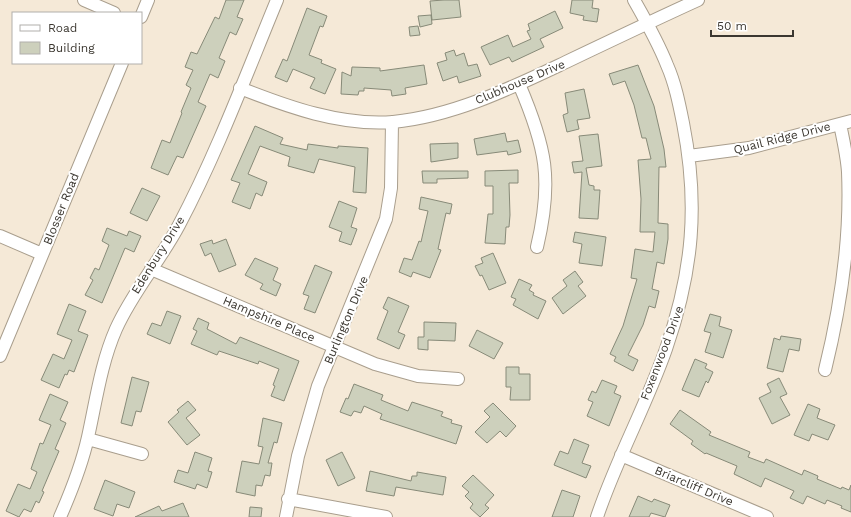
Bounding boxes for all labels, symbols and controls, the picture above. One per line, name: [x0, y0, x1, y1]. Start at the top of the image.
legend: [12, 12, 142, 64]
scale bar: [711, 12, 793, 38]
text: 50 m: [717, 19, 747, 33]
text: Road: [48, 21, 77, 35]
text: Building: [48, 41, 95, 55]
street label: Clubhouse Drive: [473, 57, 567, 107]
street label: Quail Ridge Drive: [732, 119, 832, 157]
street label: Blosser Road: [40, 171, 82, 247]
street label: Edenbury Drive: [128, 214, 188, 296]
street label: Burlington Drive: [321, 274, 371, 366]
street label: Hampshire Place: [221, 293, 317, 345]
street label: Foxenwood Drive: [638, 304, 686, 402]
street label: Briarcliff Drive: [653, 463, 735, 509]

